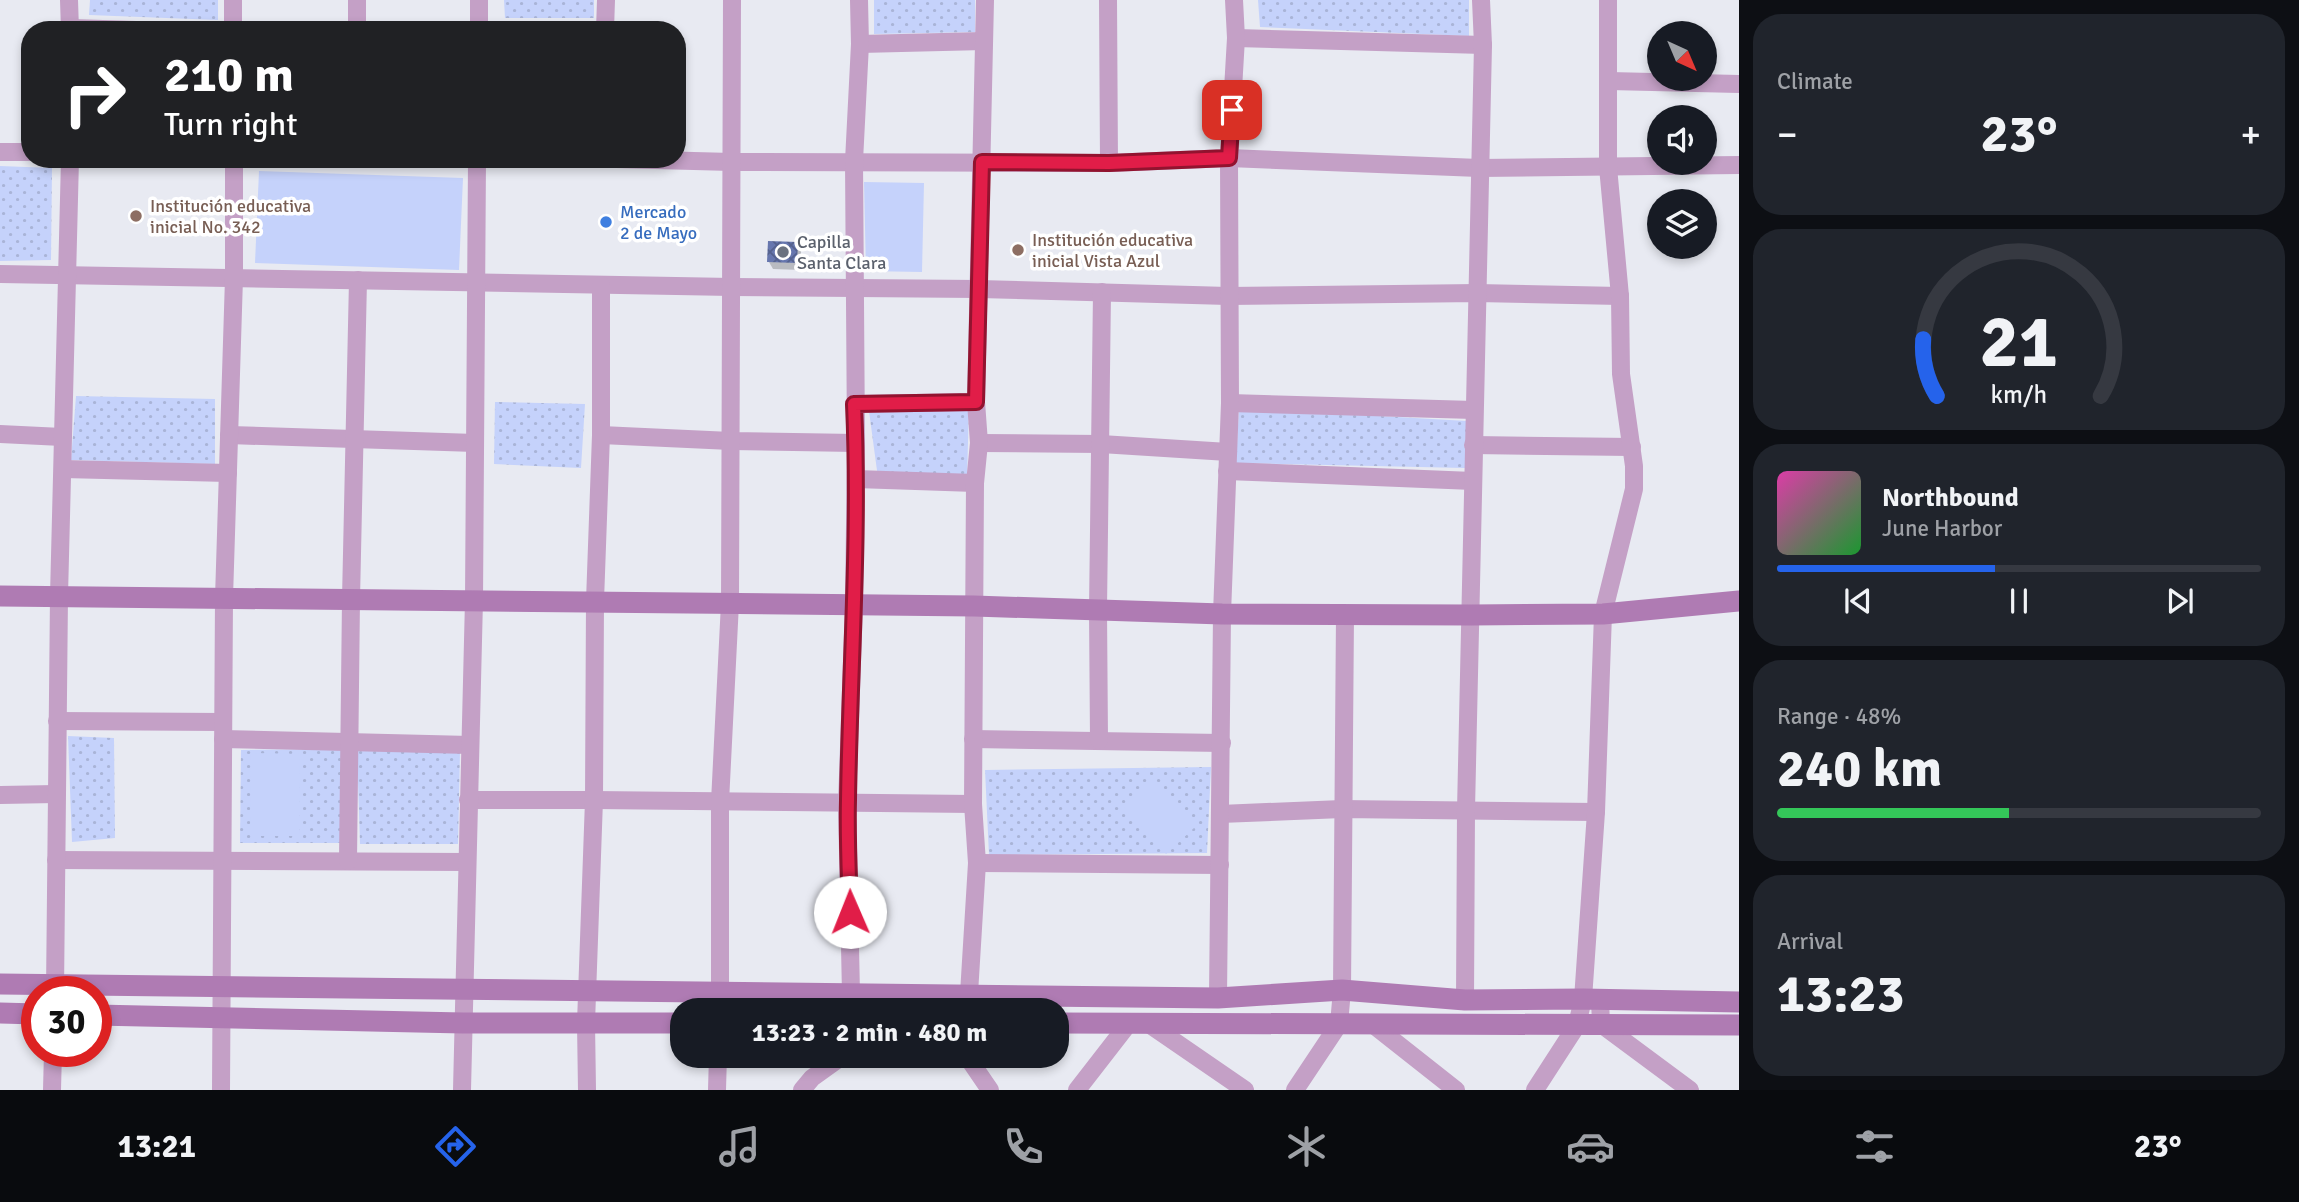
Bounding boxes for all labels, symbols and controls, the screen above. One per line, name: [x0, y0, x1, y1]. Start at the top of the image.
north arrow: [1647, 21, 1717, 91]
map controls: [1647, 21, 1717, 259]
text: 210 m: [164, 45, 294, 105]
icon: right: [49, 49, 140, 140]
text: Climate: [1777, 67, 1853, 96]
pin: [1202, 80, 1262, 140]
icon: arrive: [1213, 91, 1251, 129]
text: 23°: [1981, 102, 2057, 166]
text: Turn right: [164, 105, 297, 144]
button: sound: [1647, 105, 1717, 175]
text: −: [1777, 111, 1798, 158]
text: +: [2240, 111, 2261, 158]
button: layers: [1647, 189, 1717, 259]
place label: Institución educativa inicial No. 342: [150, 195, 311, 238]
place label: Mercado 2 de Mayo: [620, 201, 697, 244]
marker: Institución educativa inicial No. 342: [128, 208, 144, 224]
marker: Mercado 2 de Mayo: [598, 214, 614, 230]
place label: Institución educativa inicial Vista Azul: [1032, 229, 1193, 272]
place label: Capilla Santa Clara: [797, 231, 886, 274]
marker: Institución educativa inicial Vista Azul: [1010, 242, 1026, 258]
marker: Capilla Santa Clara: [775, 244, 791, 260]
text: 21: [1980, 298, 2058, 387]
text: km/h: [1991, 379, 2047, 410]
text: Northbound: [1882, 482, 2019, 514]
text: June Harbor: [1882, 514, 2002, 543]
icon: previous: [1839, 582, 1877, 620]
icon: pause: [2000, 582, 2038, 620]
icon: next: [2161, 582, 2199, 620]
text: Range · 48%: [1777, 702, 1901, 731]
text: 240 km: [1777, 737, 1942, 801]
position arrow: [813, 875, 887, 949]
text: Arrival: [1777, 927, 1843, 956]
text: 13:23: [1777, 962, 1905, 1026]
speed limit sign: 30: [21, 976, 112, 1067]
text: 13:23 · 2 min · 480 m: [752, 1017, 987, 1049]
icon: directions: [431, 1122, 480, 1171]
icon: music: [715, 1122, 764, 1171]
icon: phone: [999, 1122, 1048, 1171]
icon: climate: [1282, 1122, 1331, 1171]
icon: car: [1566, 1122, 1615, 1171]
icon: filters: [1850, 1122, 1899, 1171]
text: 13:21: [117, 1127, 196, 1166]
text: 23°: [2134, 1127, 2181, 1166]

